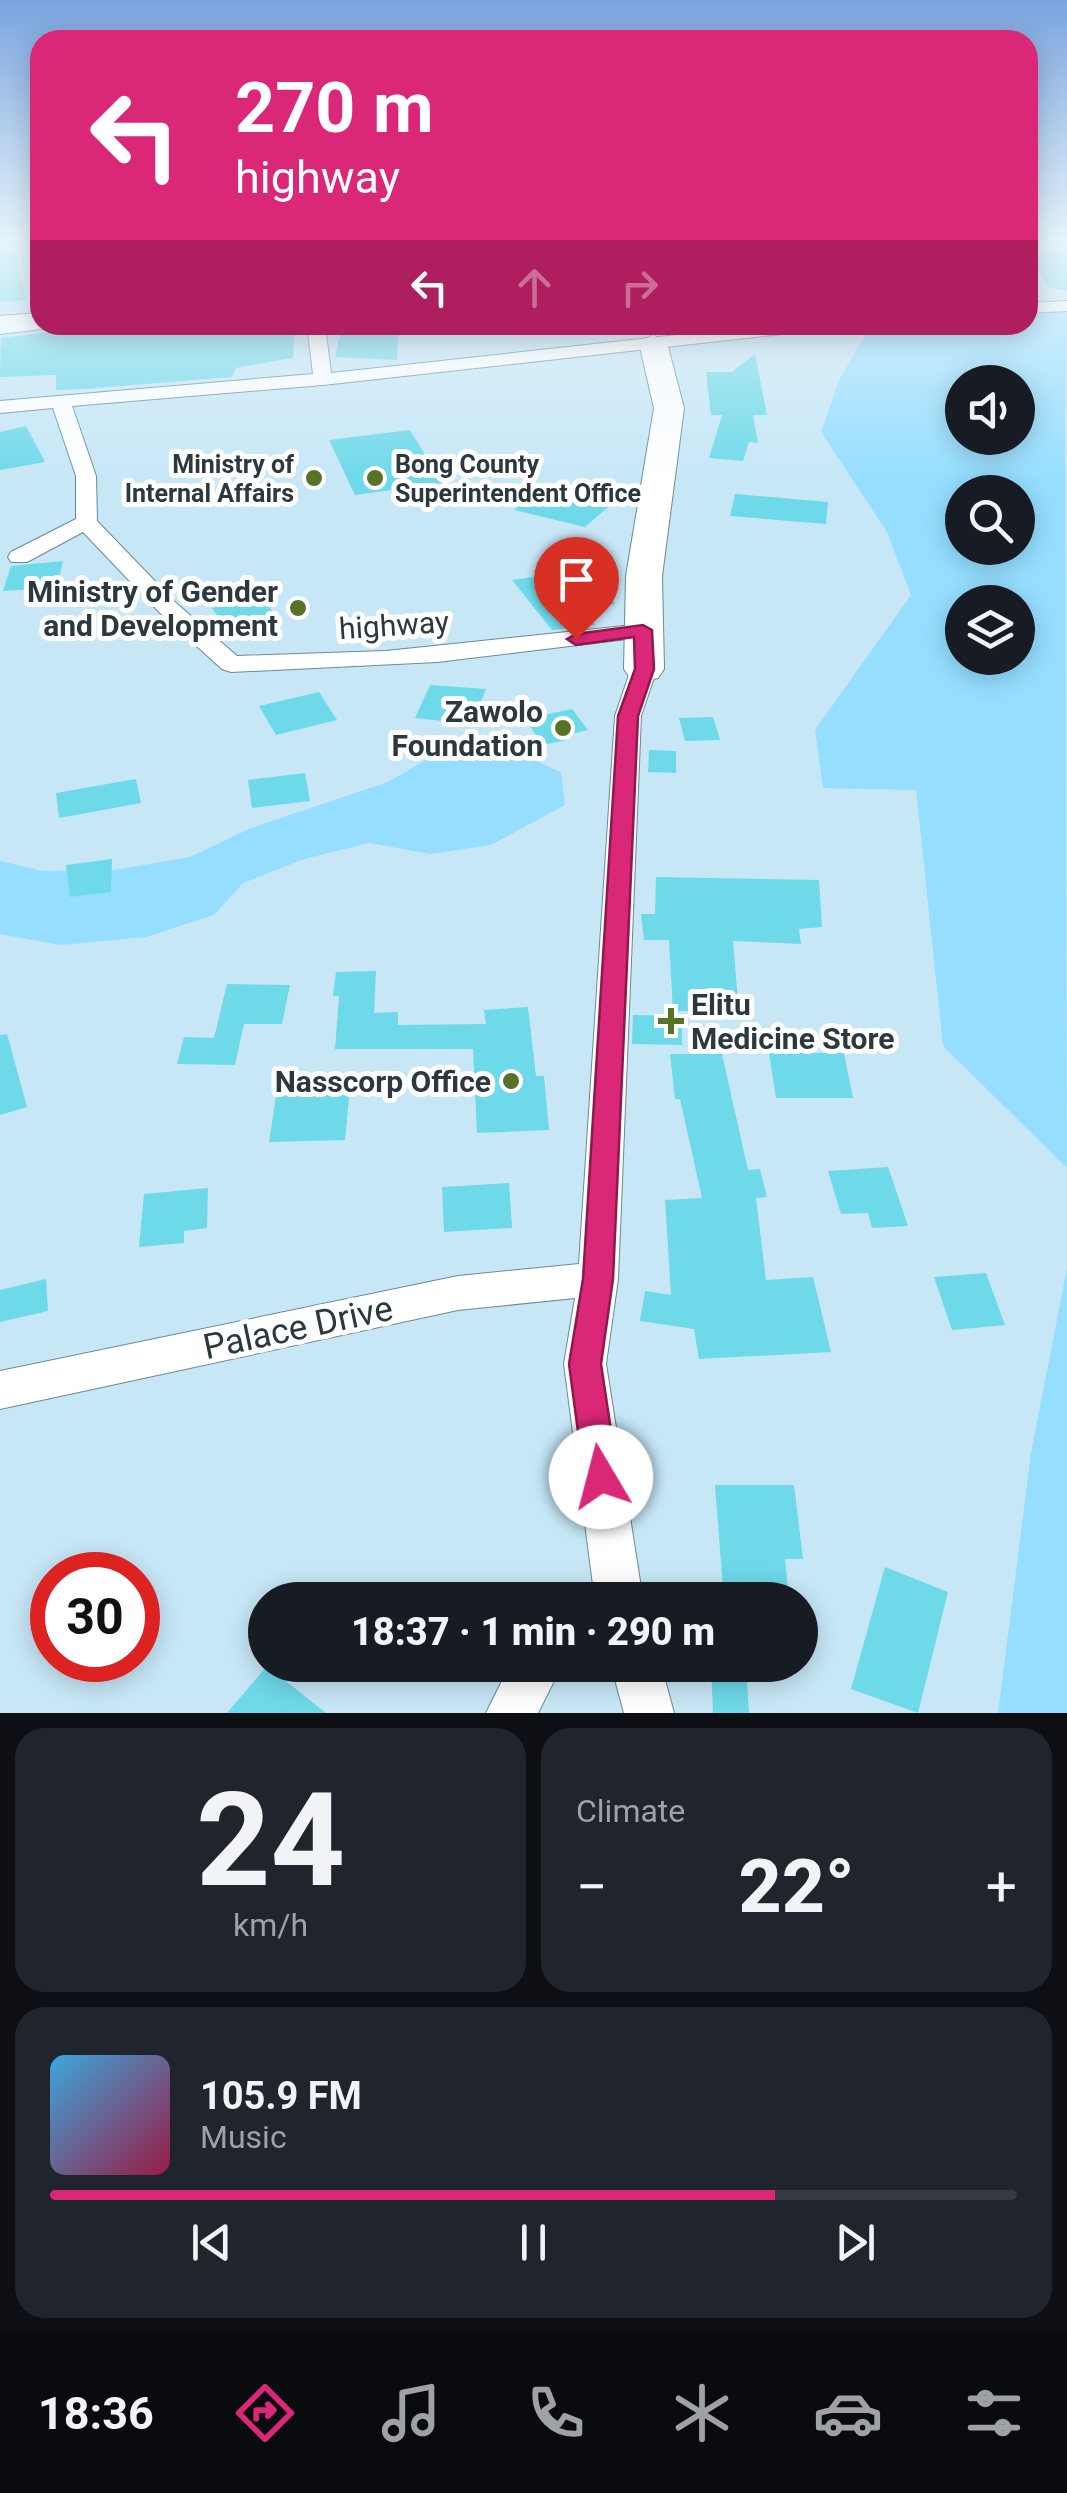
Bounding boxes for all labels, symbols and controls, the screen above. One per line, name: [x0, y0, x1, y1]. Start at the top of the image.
text: 270 m: [235, 67, 434, 149]
icon: left: [70, 70, 200, 200]
text: highway: [235, 151, 400, 204]
icon: left: [402, 260, 457, 315]
icon: ahead: [507, 260, 562, 315]
icon: right: [612, 260, 667, 315]
map controls: [945, 365, 1035, 675]
button: sound: [945, 365, 1035, 455]
place label: Ministry of Internal Affairs: [125, 450, 294, 508]
place label: Bong County Superintendent Office: [395, 450, 641, 508]
marker: Ministry of Internal Affairs: [303, 467, 325, 489]
marker: Bong County Superintendent Office: [364, 467, 386, 489]
button: search: [945, 475, 1035, 565]
pin: [534, 537, 619, 640]
icon: arrive: [549, 552, 604, 607]
place label: Ministry of Gender and Development: [27, 574, 278, 643]
button: layers: [945, 585, 1035, 675]
marker: Ministry of Gender and Development: [287, 597, 309, 619]
street label: highway: [338, 604, 450, 646]
place label: Zawolo Foundation: [392, 694, 543, 763]
marker: Zawolo Foundation: [552, 717, 574, 739]
place label: Elitu Medicine Store: [691, 987, 894, 1056]
marker: Elitu Medicine Store: [660, 1010, 682, 1032]
place label: Nasscorp Office: [275, 1064, 491, 1099]
marker: Nasscorp Office: [500, 1070, 522, 1092]
street label: Palace Drive: [200, 1288, 396, 1368]
position arrow: [549, 1425, 653, 1529]
speed limit sign: 30: [30, 1552, 160, 1682]
text: 18:37 · 1 min · 290 m: [351, 1610, 715, 1654]
text: 24: [196, 1764, 345, 1917]
text: Climate: [576, 1792, 685, 1830]
text: 22°: [739, 1842, 855, 1930]
text: −: [576, 1855, 607, 1919]
text: +: [986, 1855, 1017, 1919]
text: km/h: [233, 1906, 308, 1944]
text: 105.9 FM: [200, 2074, 362, 2118]
text: Music: [200, 2118, 287, 2156]
icon: previous: [184, 2215, 239, 2270]
icon: pause: [506, 2215, 561, 2270]
icon: next: [828, 2215, 883, 2270]
icon: directions: [230, 2378, 300, 2448]
icon: music: [376, 2378, 446, 2448]
icon: phone: [521, 2378, 591, 2448]
icon: climate: [667, 2378, 737, 2448]
icon: car: [813, 2378, 883, 2448]
icon: filters: [959, 2378, 1029, 2448]
text: 18:36: [38, 2387, 154, 2440]

